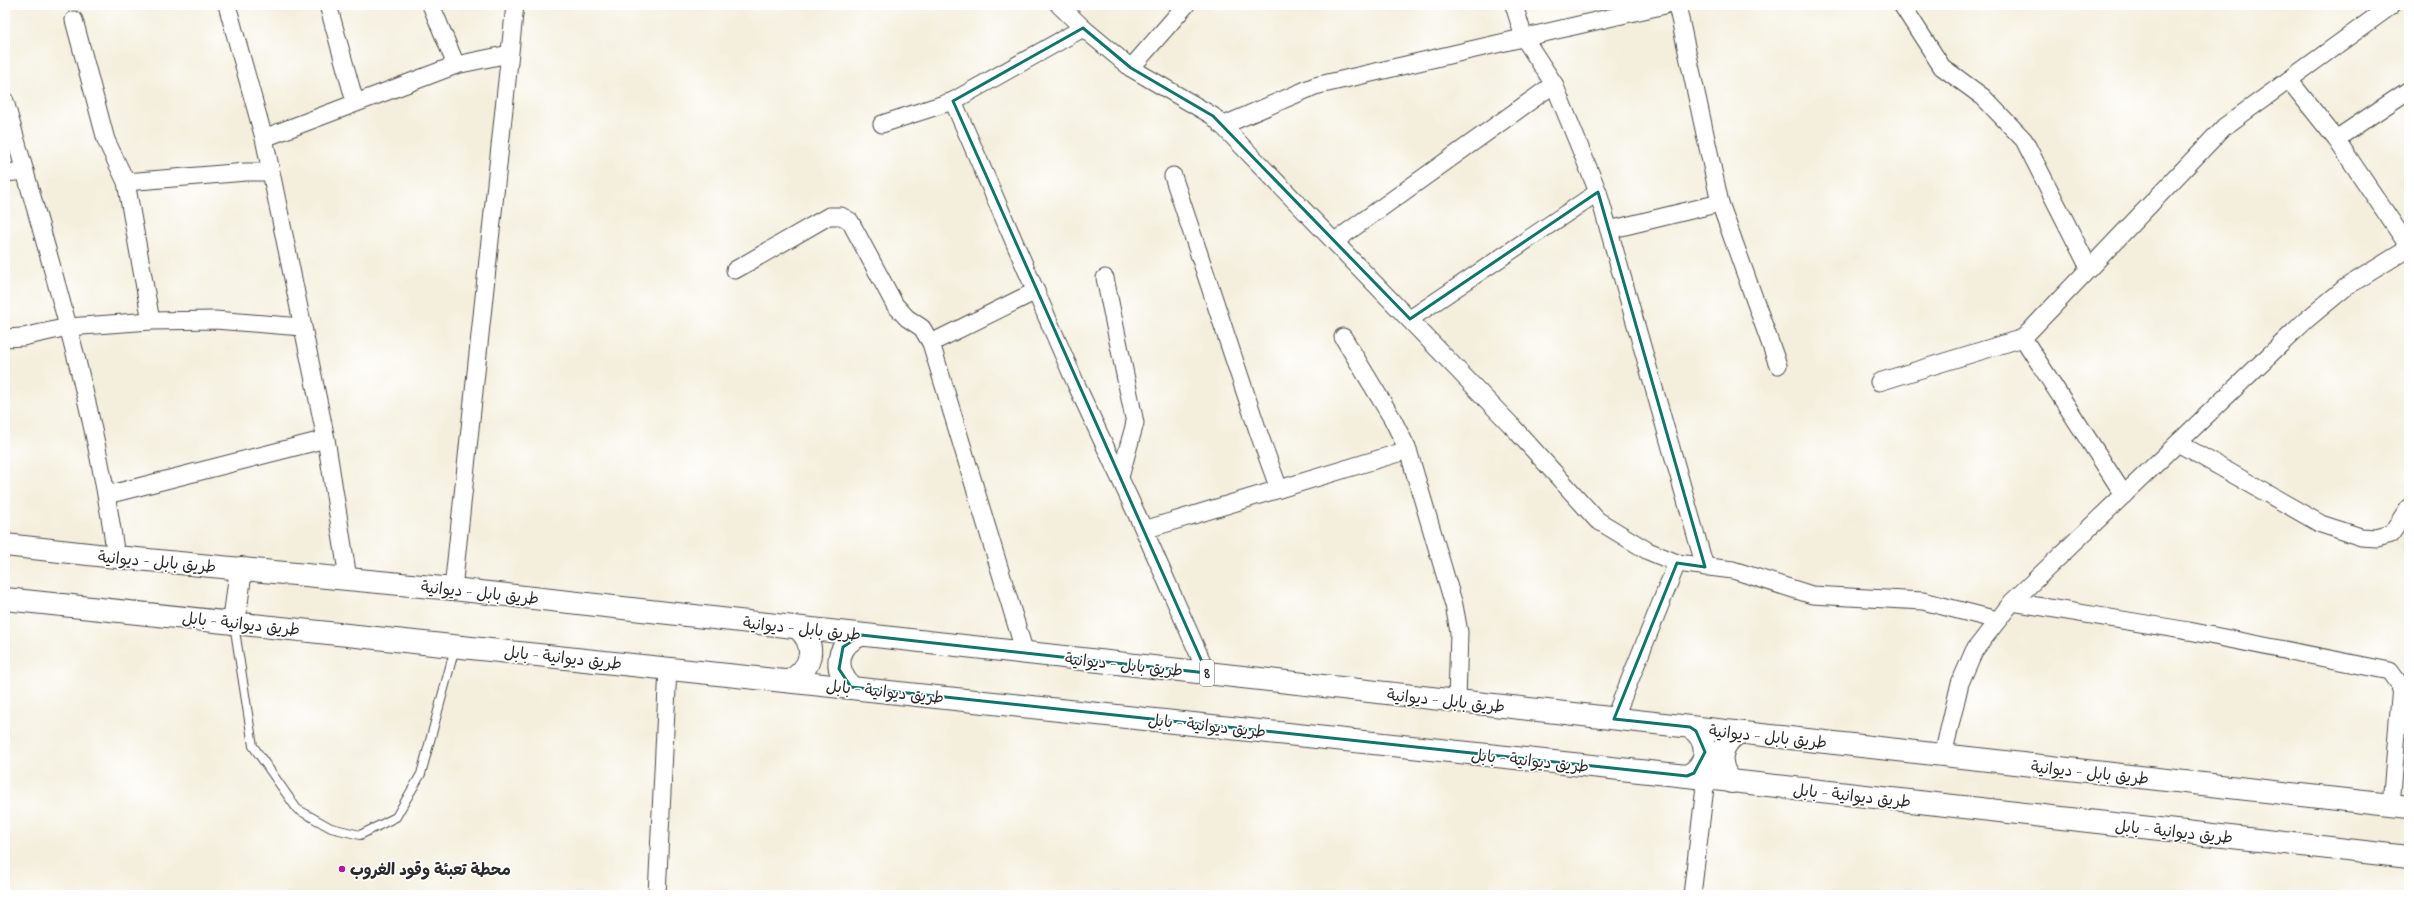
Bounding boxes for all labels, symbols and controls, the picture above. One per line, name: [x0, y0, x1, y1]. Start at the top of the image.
street label: طريق بابل - ديوانية: [97, 546, 217, 580]
street label: طريق بابل - ديوانية: [420, 576, 540, 612]
street label: طريق ديوانية - بابل: [181, 607, 301, 643]
street label: طريق بابل - ديوانية: [742, 612, 862, 648]
street label: طريق ديوانية - بابل: [503, 641, 623, 677]
street label: طريق بابل - ديوانية: [1064, 648, 1184, 684]
road number: 8: [1200, 660, 1214, 686]
street label: طريق ديوانية - بابل: [825, 675, 945, 711]
street label: طريق بابل - ديوانية: [1386, 684, 1506, 720]
street label: طريق ديوانية - بابل: [1147, 709, 1267, 745]
street label: طريق بابل - ديوانية: [1708, 720, 1828, 756]
street label: طريق ديوانية - بابل: [1470, 744, 1590, 780]
street label: طريق بابل - ديوانية: [2030, 756, 2150, 792]
street label: طريق ديوانية - بابل: [1792, 779, 1912, 815]
street label: طريق ديوانية - بابل: [2114, 815, 2234, 851]
place label: محطة تعبئة وقود الغروب: [350, 859, 511, 883]
marker: محطة تعبئة وقود الغروب: [337, 864, 347, 874]

